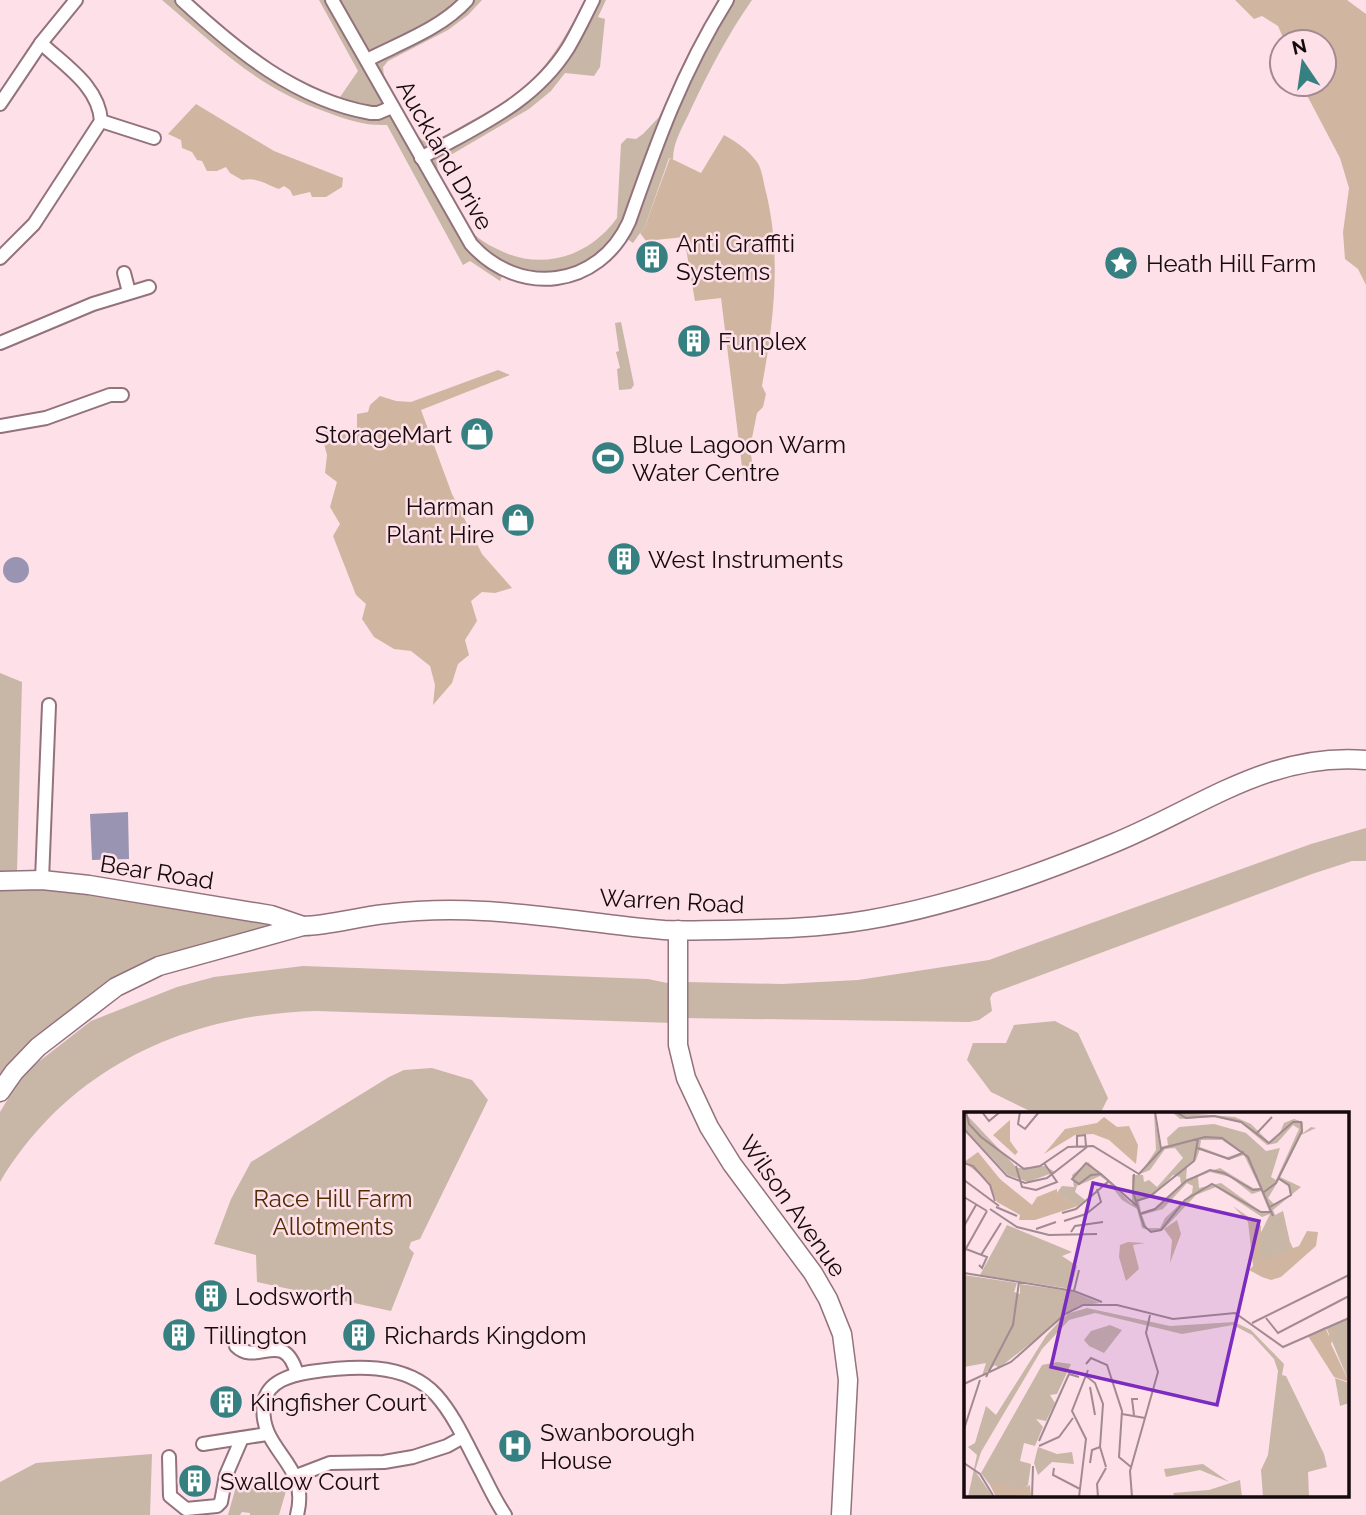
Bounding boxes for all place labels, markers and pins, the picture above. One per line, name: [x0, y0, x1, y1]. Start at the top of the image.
place label: Anti Graffiti Systems: [676, 229, 795, 286]
building icon: Anti Graffiti Systems: [633, 238, 671, 276]
place icon: Heath Hill Farm: [1102, 244, 1140, 282]
place label: Heath Hill Farm: [1146, 249, 1316, 278]
building icon: Funplex: [675, 322, 713, 360]
place label: Funplex: [718, 327, 807, 356]
shop icon: StorageMart: [458, 415, 496, 453]
place label: StorageMart: [315, 420, 452, 449]
place label: Blue Lagoon Warm Water Centre: [632, 430, 846, 487]
sports icon: Blue Lagoon Warm Water Centre: [589, 439, 627, 477]
place label: Harman Plant Hire: [386, 492, 494, 549]
shop icon: Harman Plant Hire: [499, 501, 537, 539]
building icon: West Instruments: [605, 540, 643, 578]
place label: West Instruments: [648, 545, 843, 574]
building icon: Lodsworth: [192, 1277, 230, 1315]
place label: Lodsworth: [235, 1282, 353, 1311]
building icon: Tillington: [160, 1316, 198, 1354]
building icon: Richards Kingdom: [340, 1316, 378, 1354]
place label: Tillington: [204, 1321, 307, 1350]
place label: Richards Kingdom: [384, 1321, 587, 1350]
building icon: Kingfisher Court: [207, 1383, 245, 1421]
place label: Kingfisher Court: [250, 1388, 427, 1417]
place label: Swanborough House: [540, 1418, 695, 1475]
hospital icon: Swanborough House: [496, 1427, 534, 1465]
building icon: Swallow Court: [176, 1462, 214, 1500]
place label: Swallow Court: [220, 1467, 380, 1496]

